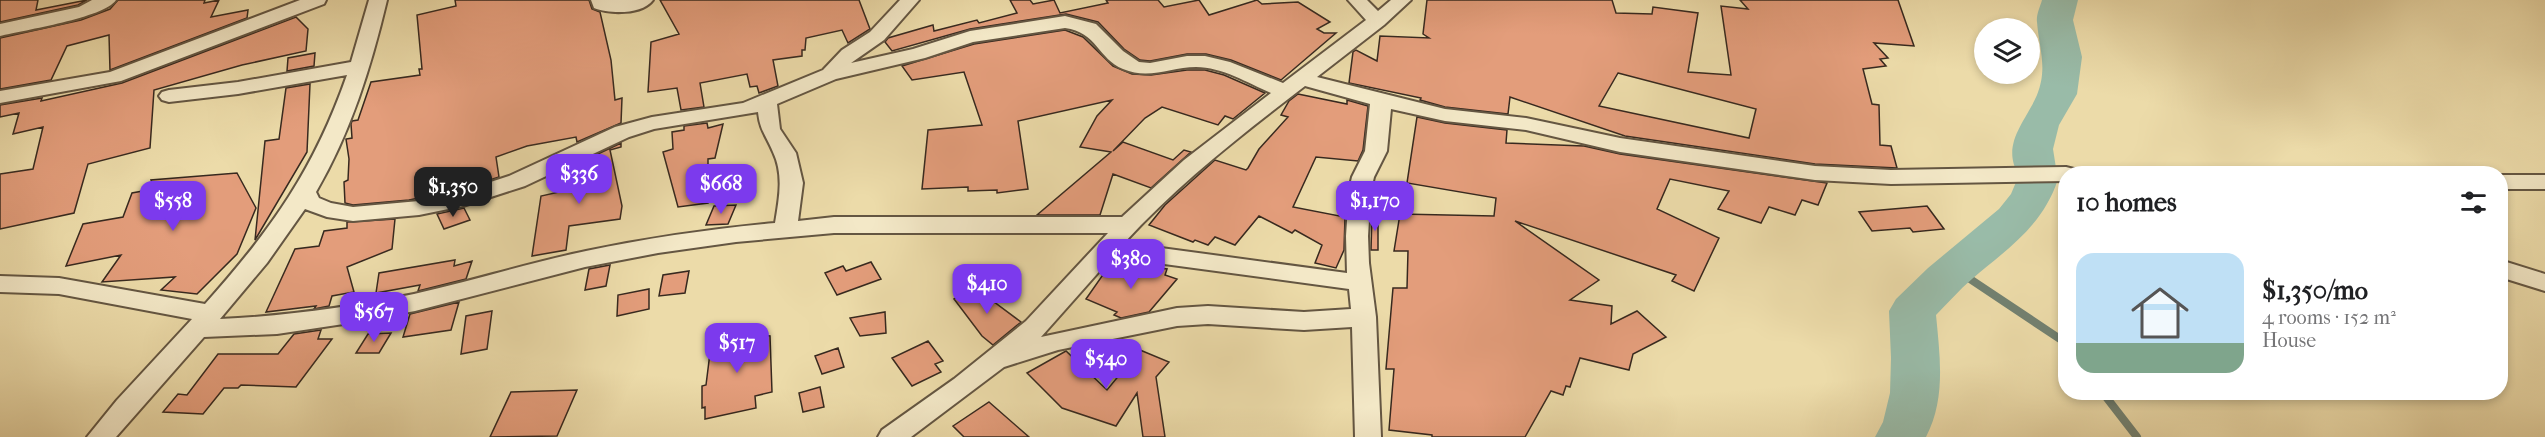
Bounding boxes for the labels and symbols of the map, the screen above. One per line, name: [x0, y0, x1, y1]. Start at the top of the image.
pin: $336: [543, 154, 615, 205]
pin: $668: [685, 164, 757, 215]
pin: $1,350: [404, 167, 502, 218]
pin: $558: [137, 181, 209, 232]
pin: $1,170: [1326, 181, 1424, 232]
pin: $380: [1095, 239, 1167, 290]
pin: $410: [951, 264, 1023, 315]
pin: $567: [338, 292, 410, 343]
pin: $517: [701, 323, 773, 374]
pin: $540: [1070, 339, 1142, 390]

